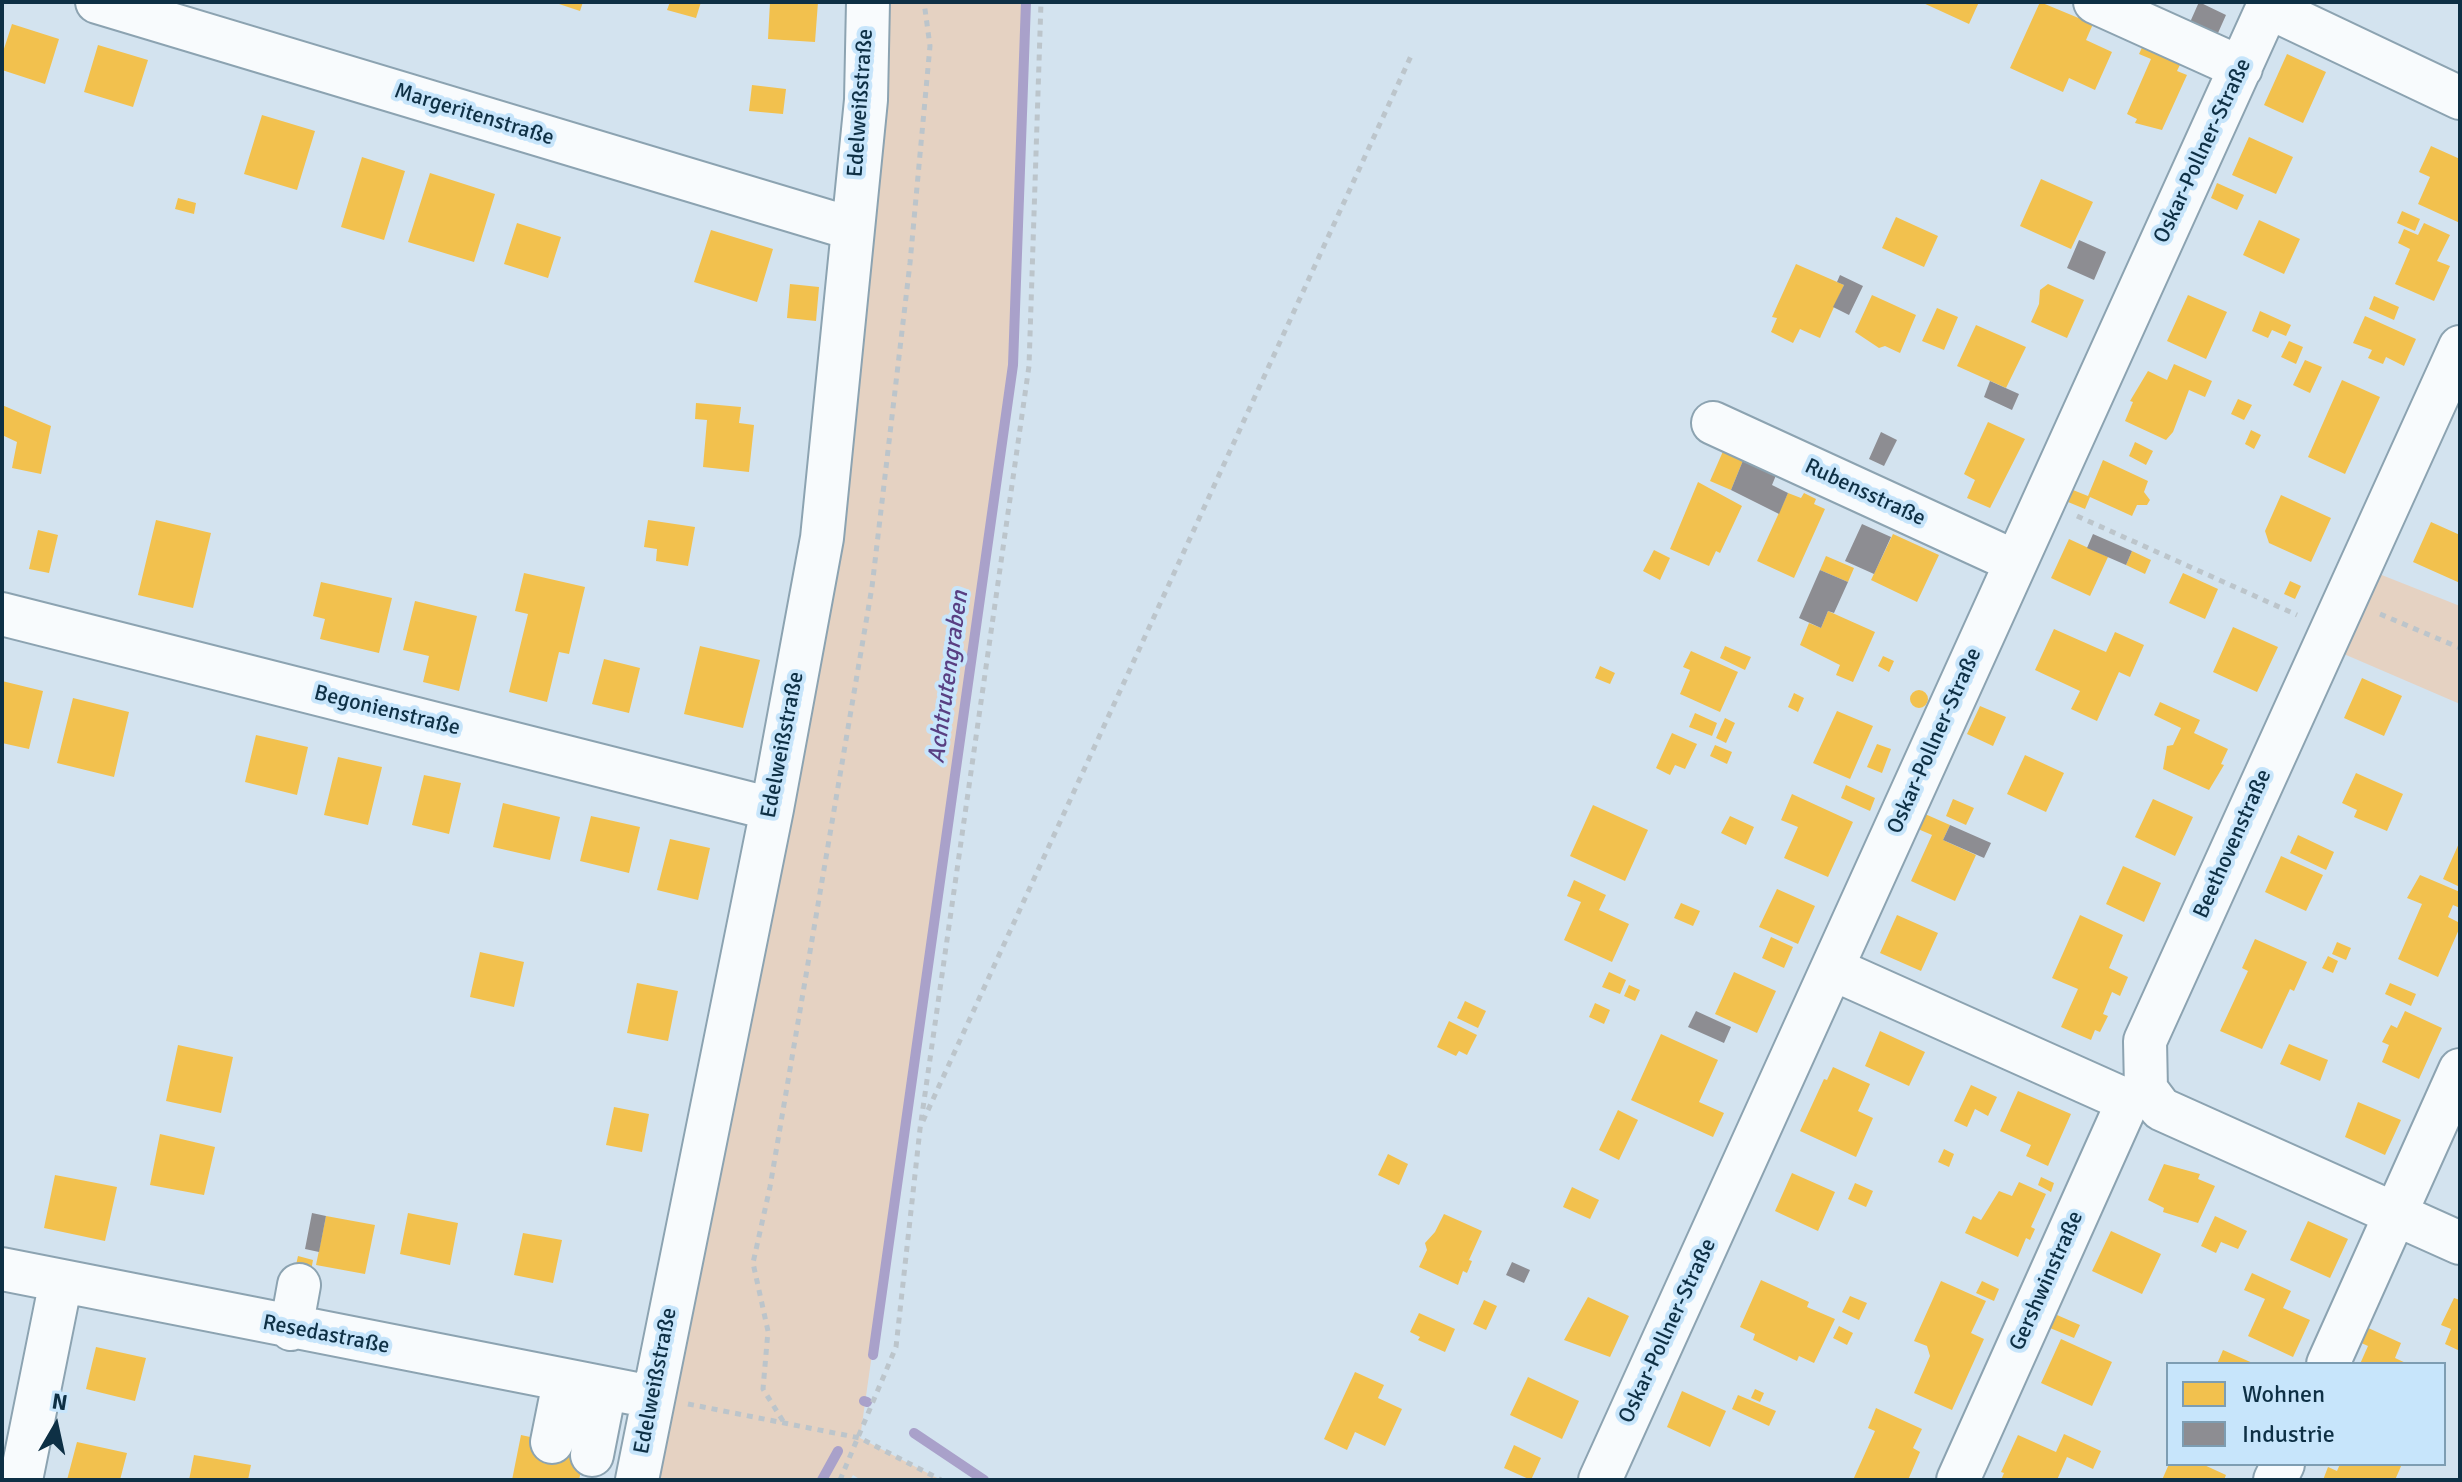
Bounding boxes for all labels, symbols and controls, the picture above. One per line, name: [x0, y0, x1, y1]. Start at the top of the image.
street label: Edelweißstraße: [843, 28, 879, 178]
street label: Oskar-Pollner-Straße: [2149, 54, 2257, 248]
street label: Margeritenstraße: [391, 78, 557, 152]
street label: Rubensstraße: [1800, 454, 1930, 532]
water label: Achtrutengraben: [923, 589, 975, 765]
street label: Oskar-Pollner-Straße: [1882, 644, 1988, 838]
street label: Edelweißstraße: [756, 670, 810, 820]
street label: Begonienstraße: [311, 680, 463, 742]
street label: Beethovenstraße: [2188, 765, 2278, 923]
street label: Gershwinstraße: [2004, 1207, 2090, 1355]
street label: Oskar-Pollner-Straße: [1614, 1234, 1722, 1428]
street label: Edelweißstraße: [629, 1306, 683, 1456]
street label: Resedastraße: [260, 1310, 392, 1360]
legend: [2166, 1362, 2446, 1466]
text: Wohnen: [2242, 1379, 2325, 1409]
north arrow: [16, 1386, 96, 1466]
text: N: [50, 1387, 70, 1416]
text: Industrie: [2242, 1419, 2335, 1449]

